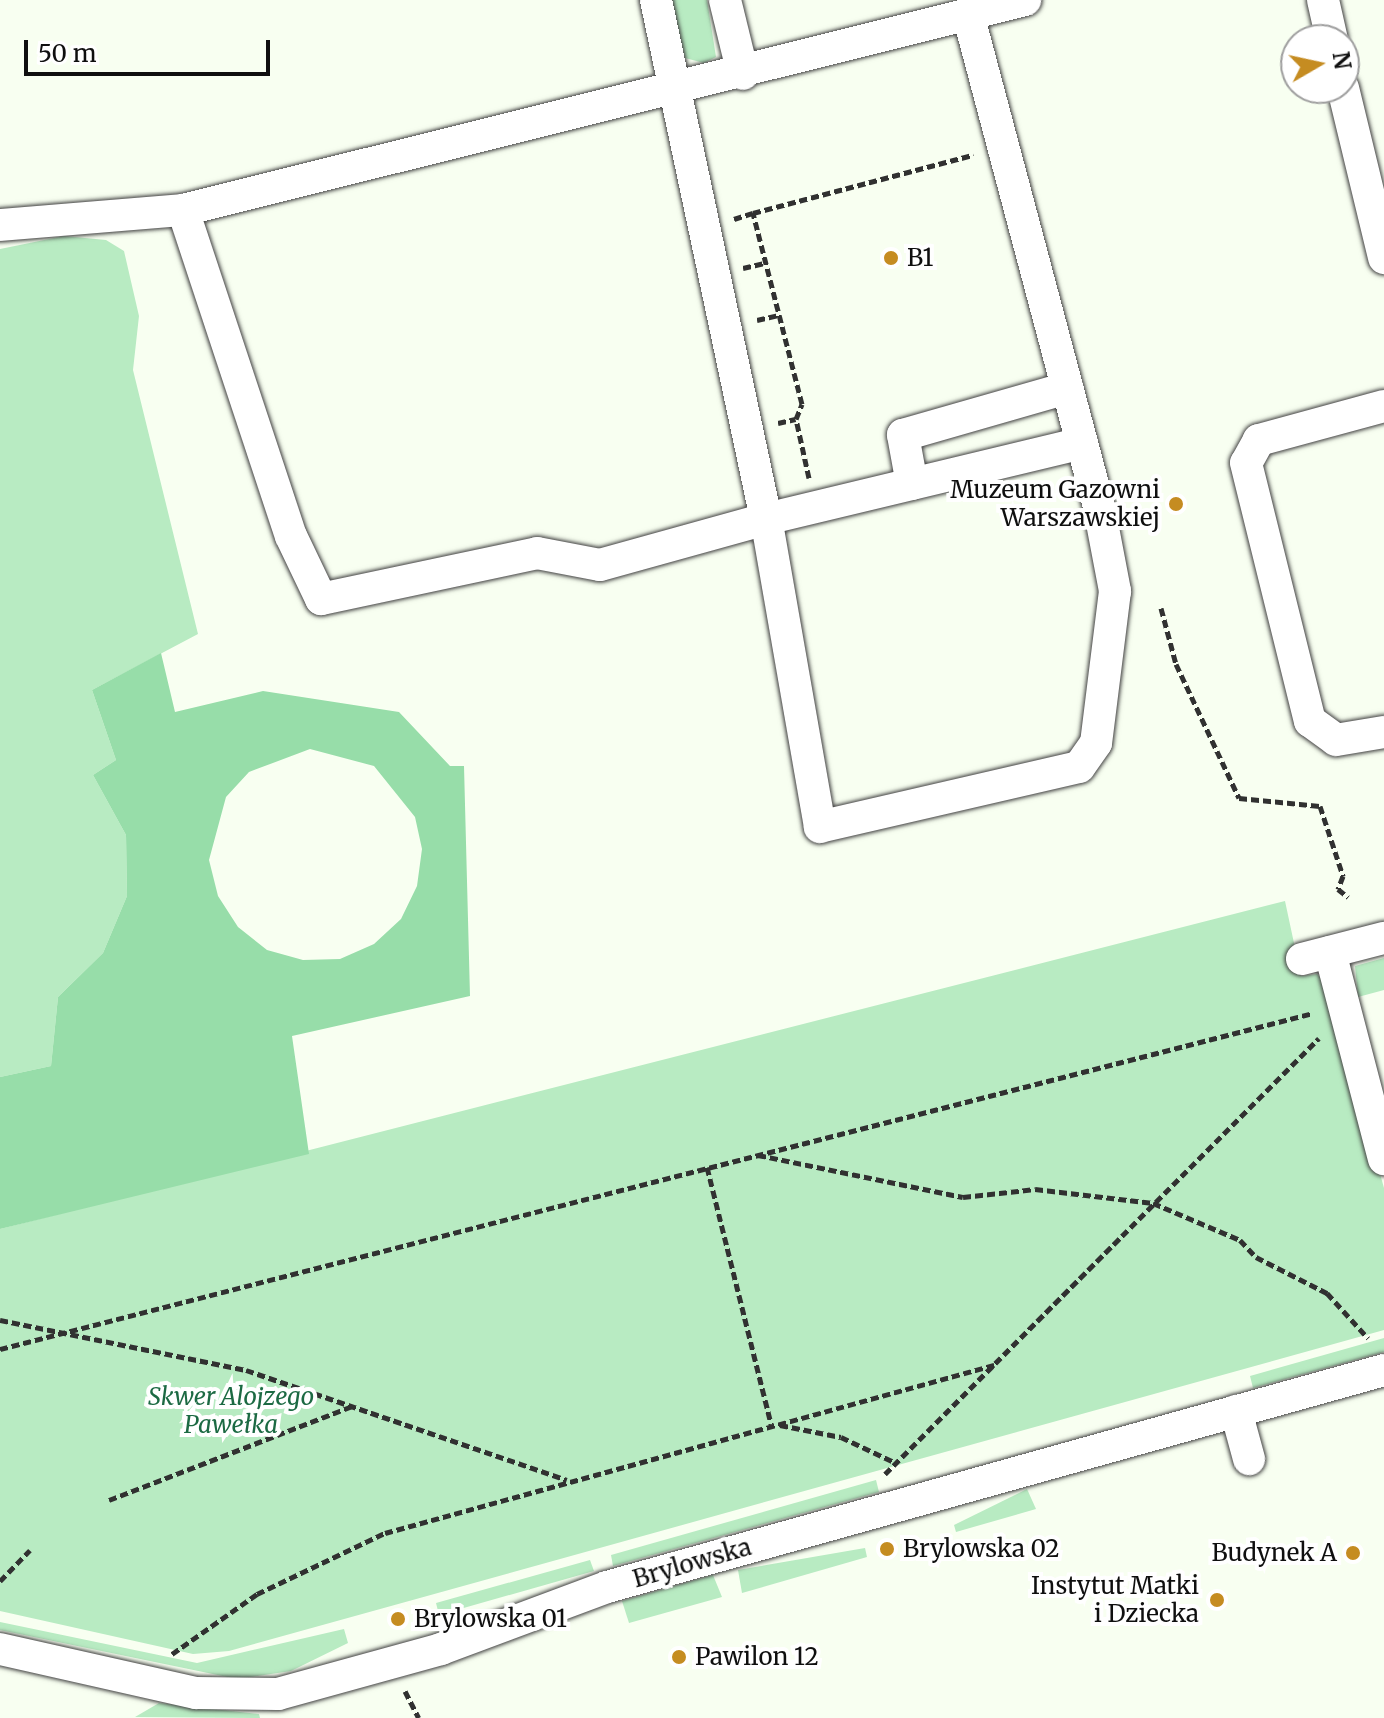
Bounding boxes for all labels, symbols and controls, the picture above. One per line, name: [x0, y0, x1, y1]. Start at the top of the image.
scale bar: [28, 24, 274, 74]
north arrow: [1280, 24, 1360, 104]
text: 50 m: [38, 38, 97, 69]
text: N: [1327, 50, 1357, 71]
place label: B1: [907, 244, 933, 272]
marker: B1: [882, 249, 900, 267]
place label: Muzeum Gazowni Warszawskiej: [950, 476, 1160, 532]
marker: Muzeum Gazowni Warszawskiej: [1167, 495, 1185, 513]
park label: Skwer Alojzego Pawełka: [148, 1383, 314, 1439]
street label: Brylowska: [629, 1532, 755, 1594]
place label: Brylowska 02: [903, 1535, 1060, 1563]
place label: Budynek A: [1212, 1539, 1337, 1567]
marker: Brylowska 02: [878, 1540, 896, 1558]
marker: Budynek A: [1344, 1544, 1362, 1562]
place label: Instytut Matki i Dziecka: [1031, 1572, 1199, 1628]
marker: Instytut Matki i Dziecka: [1206, 1589, 1228, 1611]
place label: Brylowska 01: [414, 1605, 567, 1633]
marker: Brylowska 01: [389, 1610, 407, 1628]
place label: Pawilon 12: [695, 1643, 819, 1671]
marker: Pawilon 12: [670, 1648, 688, 1666]

